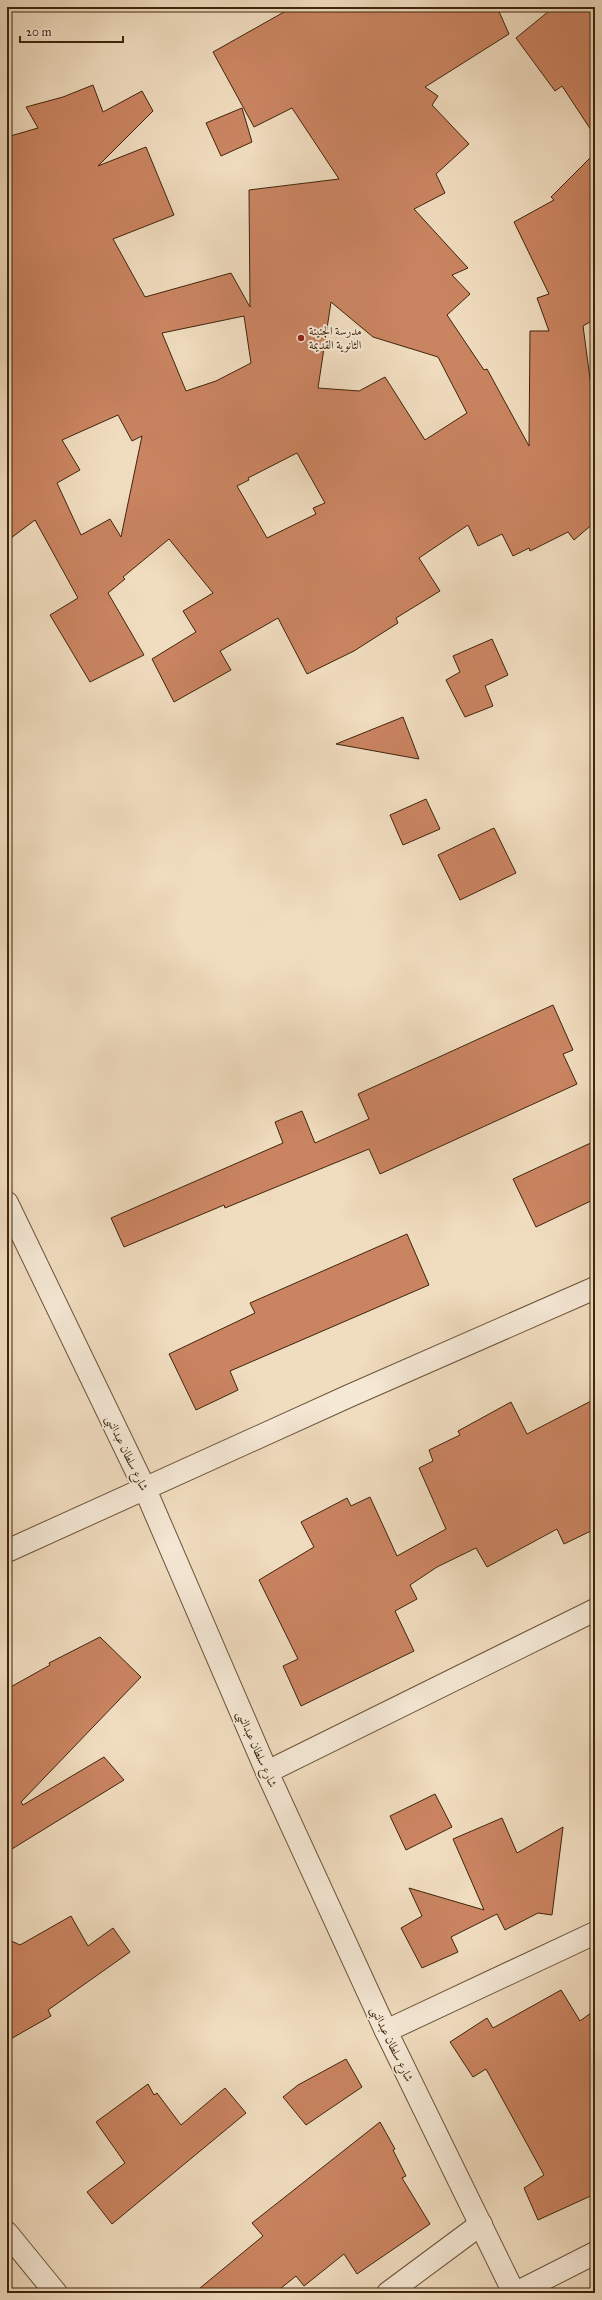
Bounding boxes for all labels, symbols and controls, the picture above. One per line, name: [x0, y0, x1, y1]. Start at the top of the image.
scale bar: [20, 18, 123, 44]
text: 20 m: [26, 25, 52, 39]
place label: مدرسة الجنينة الثانوية القديمة: [309, 324, 362, 353]
marker: مدرسة الجنينة الثانوية القديمة: [296, 333, 306, 343]
street label: شارع سلطان عبدالنبى: [99, 1413, 151, 1495]
street label: شارع سلطان عبدالنبى: [230, 1709, 280, 1791]
street label: شارع سلطان عبدالنبى: [364, 2004, 416, 2086]

